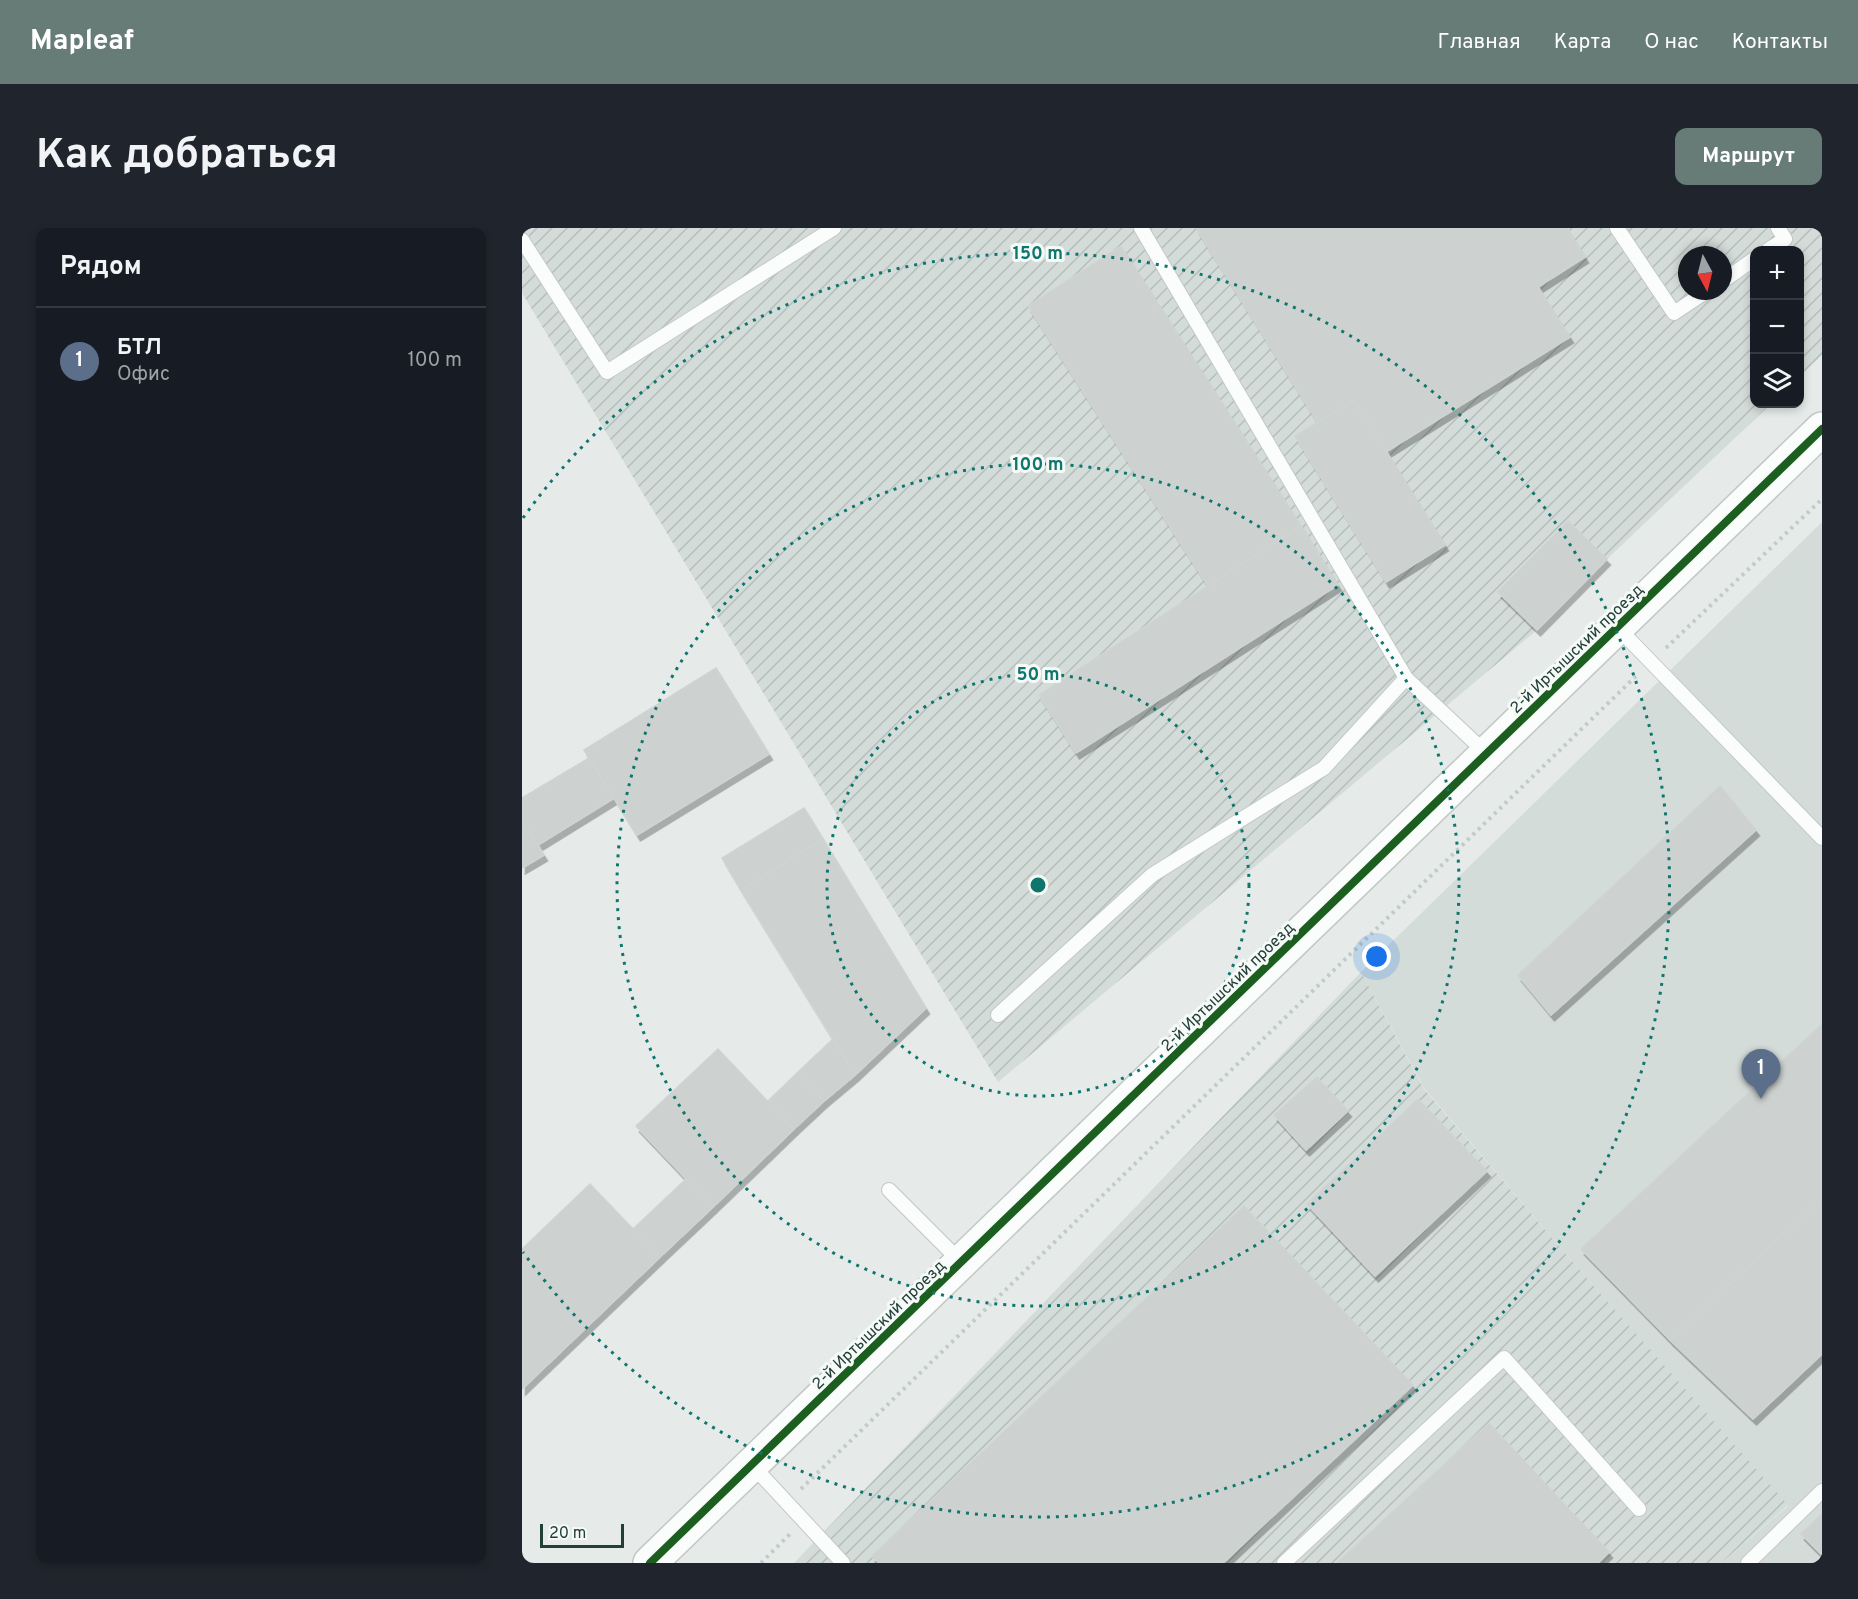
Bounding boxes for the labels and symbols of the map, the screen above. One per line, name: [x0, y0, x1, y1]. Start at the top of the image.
text: 150 m: [1013, 243, 1063, 266]
north arrow: [1678, 246, 1732, 300]
text: 100 m: [1012, 454, 1064, 477]
street label: 2-й Иртышский проезд: [1506, 580, 1648, 718]
text: 50 m: [1016, 664, 1060, 687]
centre of rings: [1028, 875, 1048, 895]
street label: 2-й Иртышский проезд: [1157, 918, 1299, 1056]
your location: [1362, 942, 1391, 971]
pin: 1: [1742, 1050, 1780, 1099]
street label: 2-й Иртышский проезд: [808, 1256, 950, 1394]
scale bar: [540, 1521, 624, 1548]

